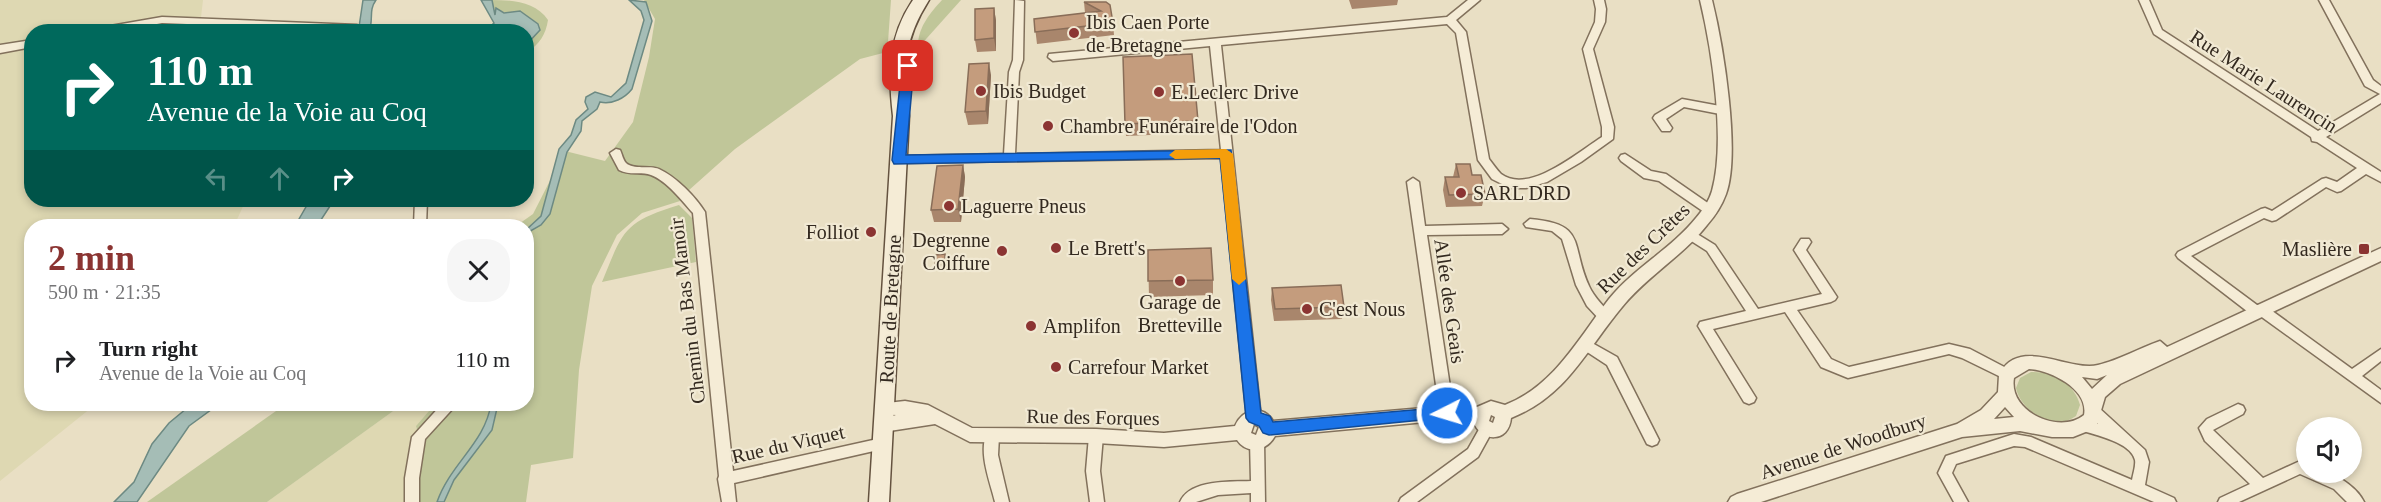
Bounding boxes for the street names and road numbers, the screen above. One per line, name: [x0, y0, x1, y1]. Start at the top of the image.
street label: Rue Marie Laurencin: [2186, 25, 2342, 137]
street label: Rue des Crêtes: [1592, 198, 1694, 298]
street label: Chemin du Bas Manoir: [665, 216, 709, 405]
street label: Route de Bretagne: [875, 234, 906, 384]
street label: Allée des Geais: [1430, 237, 1470, 365]
street label: Rue des Forques: [1026, 405, 1160, 430]
street label: Avenue de Woodbury: [1757, 409, 1929, 484]
street label: Rue du Viquet: [729, 420, 847, 469]

